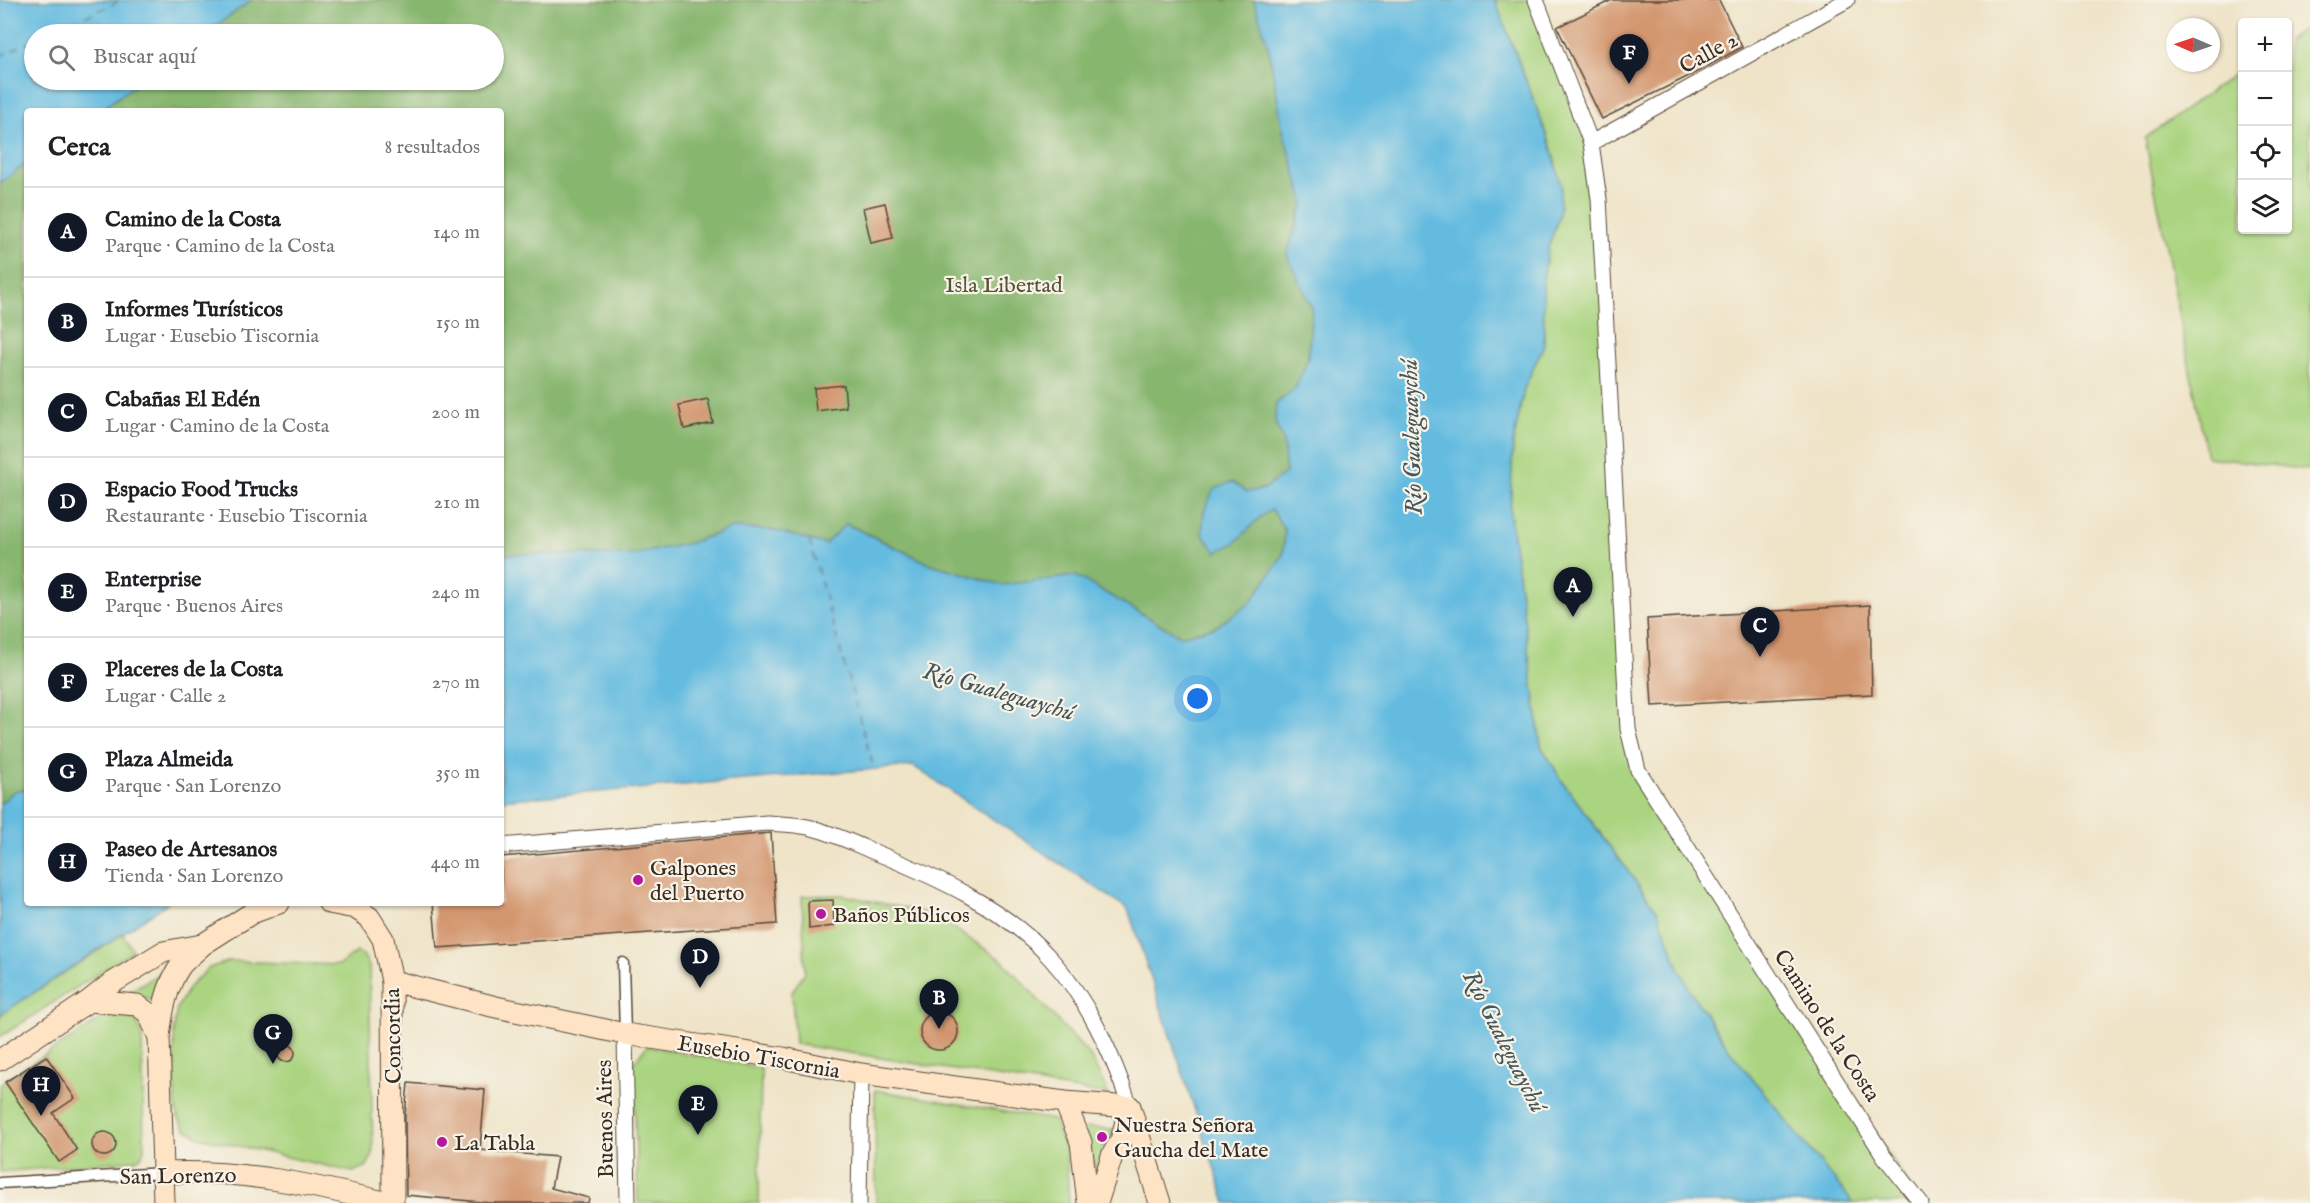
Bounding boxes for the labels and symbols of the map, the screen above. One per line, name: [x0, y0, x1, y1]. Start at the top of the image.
north arrow: [2166, 18, 2220, 72]
street label: Calle 2: [1675, 26, 1743, 81]
pin: F: [1610, 34, 1648, 84]
park label: Isla Libertad: [945, 272, 1063, 300]
water label: Río Gualeguaychú: [1394, 356, 1431, 515]
pin: A: [1554, 568, 1592, 617]
pin: C: [1740, 608, 1780, 657]
water label: Río Gualeguaychú: [919, 656, 1080, 729]
your location: [1183, 684, 1212, 713]
place label: Galpones del Puerto: [650, 855, 744, 908]
marker: Galpones del Puerto: [631, 873, 645, 887]
place label: Baños Públicos: [833, 902, 970, 930]
marker: Baños Públicos: [814, 907, 828, 921]
pin: D: [680, 938, 720, 988]
street label: Camino de la Costa: [1767, 945, 1886, 1108]
water label: Río Gualeguaychú: [1454, 965, 1554, 1120]
pin: B: [920, 980, 958, 1029]
street label: Concordia: [379, 987, 409, 1084]
pin: G: [254, 1014, 292, 1064]
street label: Eusebio Tiscornia: [675, 1030, 843, 1086]
street label: Buenos Aires: [591, 1059, 621, 1179]
pin: H: [22, 1066, 60, 1116]
pin: E: [678, 1086, 718, 1135]
place label: Nuestra Señora Gaucha del Mate: [1114, 1112, 1268, 1165]
place label: La Tabla: [454, 1130, 536, 1158]
marker: Nuestra Señora Gaucha del Mate: [1095, 1130, 1109, 1144]
marker: La Tabla: [435, 1135, 449, 1149]
street label: San Lorenzo: [119, 1162, 237, 1192]

